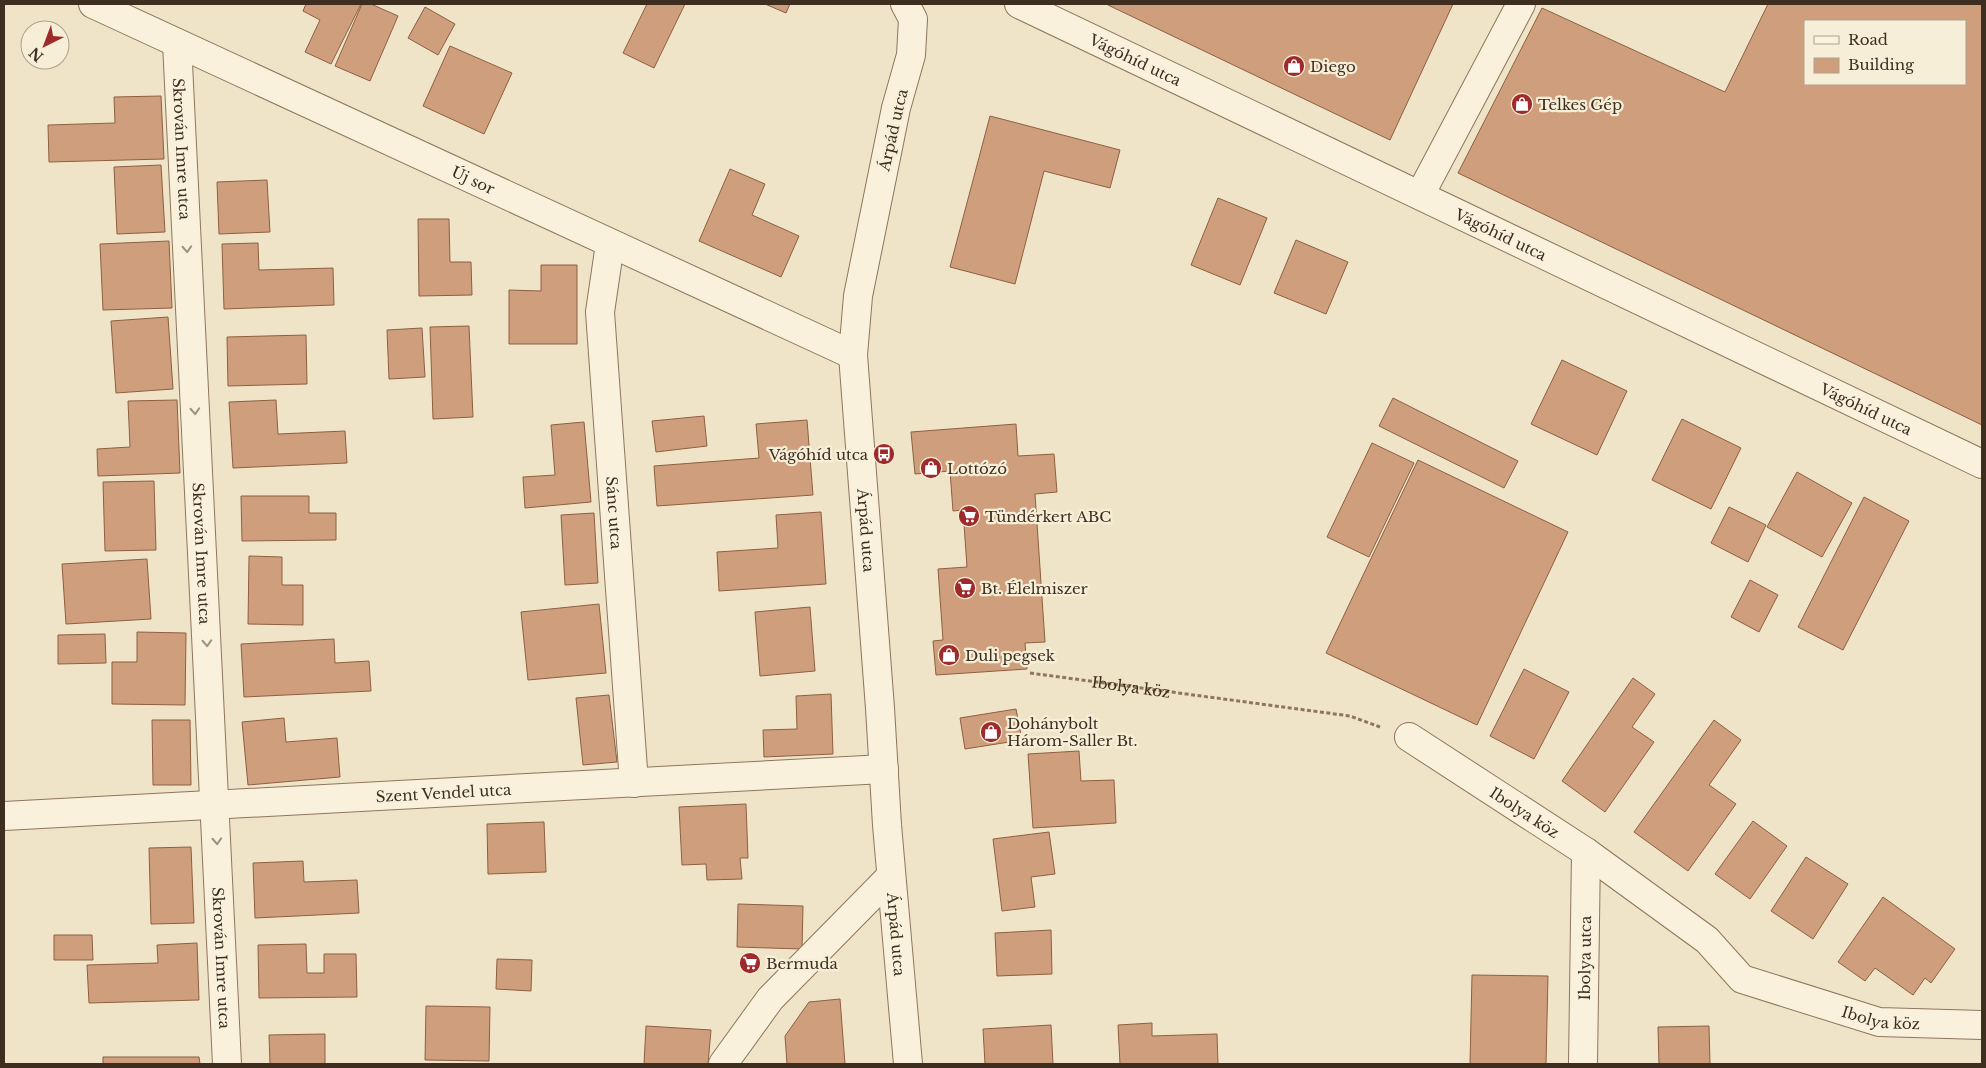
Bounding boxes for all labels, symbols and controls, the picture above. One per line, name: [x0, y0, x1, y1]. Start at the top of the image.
north arrow: [20, 20, 70, 70]
legend: [1804, 20, 1966, 85]
street label: Vágóhíd utca: [1086, 29, 1185, 90]
text: Road: [1848, 30, 1888, 49]
text: N: [25, 44, 47, 66]
shop icon: Diego: [1282, 54, 1306, 78]
text: Building: [1848, 55, 1915, 74]
place label: Diego: [1310, 57, 1356, 76]
street label: Skrován Imre utca: [169, 78, 195, 221]
street label: Árpád utca: [874, 86, 912, 174]
shop icon: Telkes Gép: [1510, 92, 1534, 116]
place label: Telkes Gép: [1538, 95, 1622, 114]
street label: Új sor: [449, 162, 499, 198]
street label: Vágóhíd utca: [1451, 204, 1550, 264]
one-way arrow: [182, 245, 193, 253]
street label: Vágóhíd utca: [1816, 378, 1916, 439]
one-way arrow: [190, 407, 201, 415]
bus stop icon: Vágóhíd utca: [872, 442, 896, 466]
place label: Vágóhíd utca: [768, 445, 869, 464]
shop icon: Lottózó: [919, 456, 943, 480]
place label: Lottózó: [947, 459, 1007, 478]
street label: Sánc utca: [602, 476, 627, 550]
street label: Skrován Imre utca: [189, 482, 215, 625]
street label: Árpád utca: [854, 487, 879, 574]
supermarket icon: Tündérkert ABC: [957, 504, 981, 528]
place label: Tündérkert ABC: [985, 507, 1111, 526]
supermarket icon: Bt. Élelmiszer: [953, 576, 977, 600]
place label: Bt. Élelmiszer: [981, 579, 1089, 598]
one-way arrow: [202, 640, 212, 648]
shop icon: Duli pegsek: [937, 643, 961, 667]
place label: Duli pegsek: [965, 646, 1056, 665]
street label: Ibolya köz: [1091, 672, 1172, 701]
place label: Dohánybolt Három-Saller Bt.: [1007, 714, 1138, 750]
shop icon: Dohánybolt Három-Saller Bt.: [979, 720, 1003, 744]
street label: Szent Vendel utca: [375, 779, 512, 806]
street label: Ibolya köz: [1486, 783, 1563, 842]
one-way arrow: [211, 837, 222, 845]
street label: Skrován Imre utca: [209, 887, 235, 1030]
street label: Árpád utca: [883, 891, 910, 977]
street label: Ibolya utca: [1574, 915, 1595, 1000]
supermarket icon: Bermuda: [738, 951, 762, 975]
place label: Bermuda: [766, 954, 839, 973]
street label: Ibolya köz: [1840, 1001, 1920, 1033]

